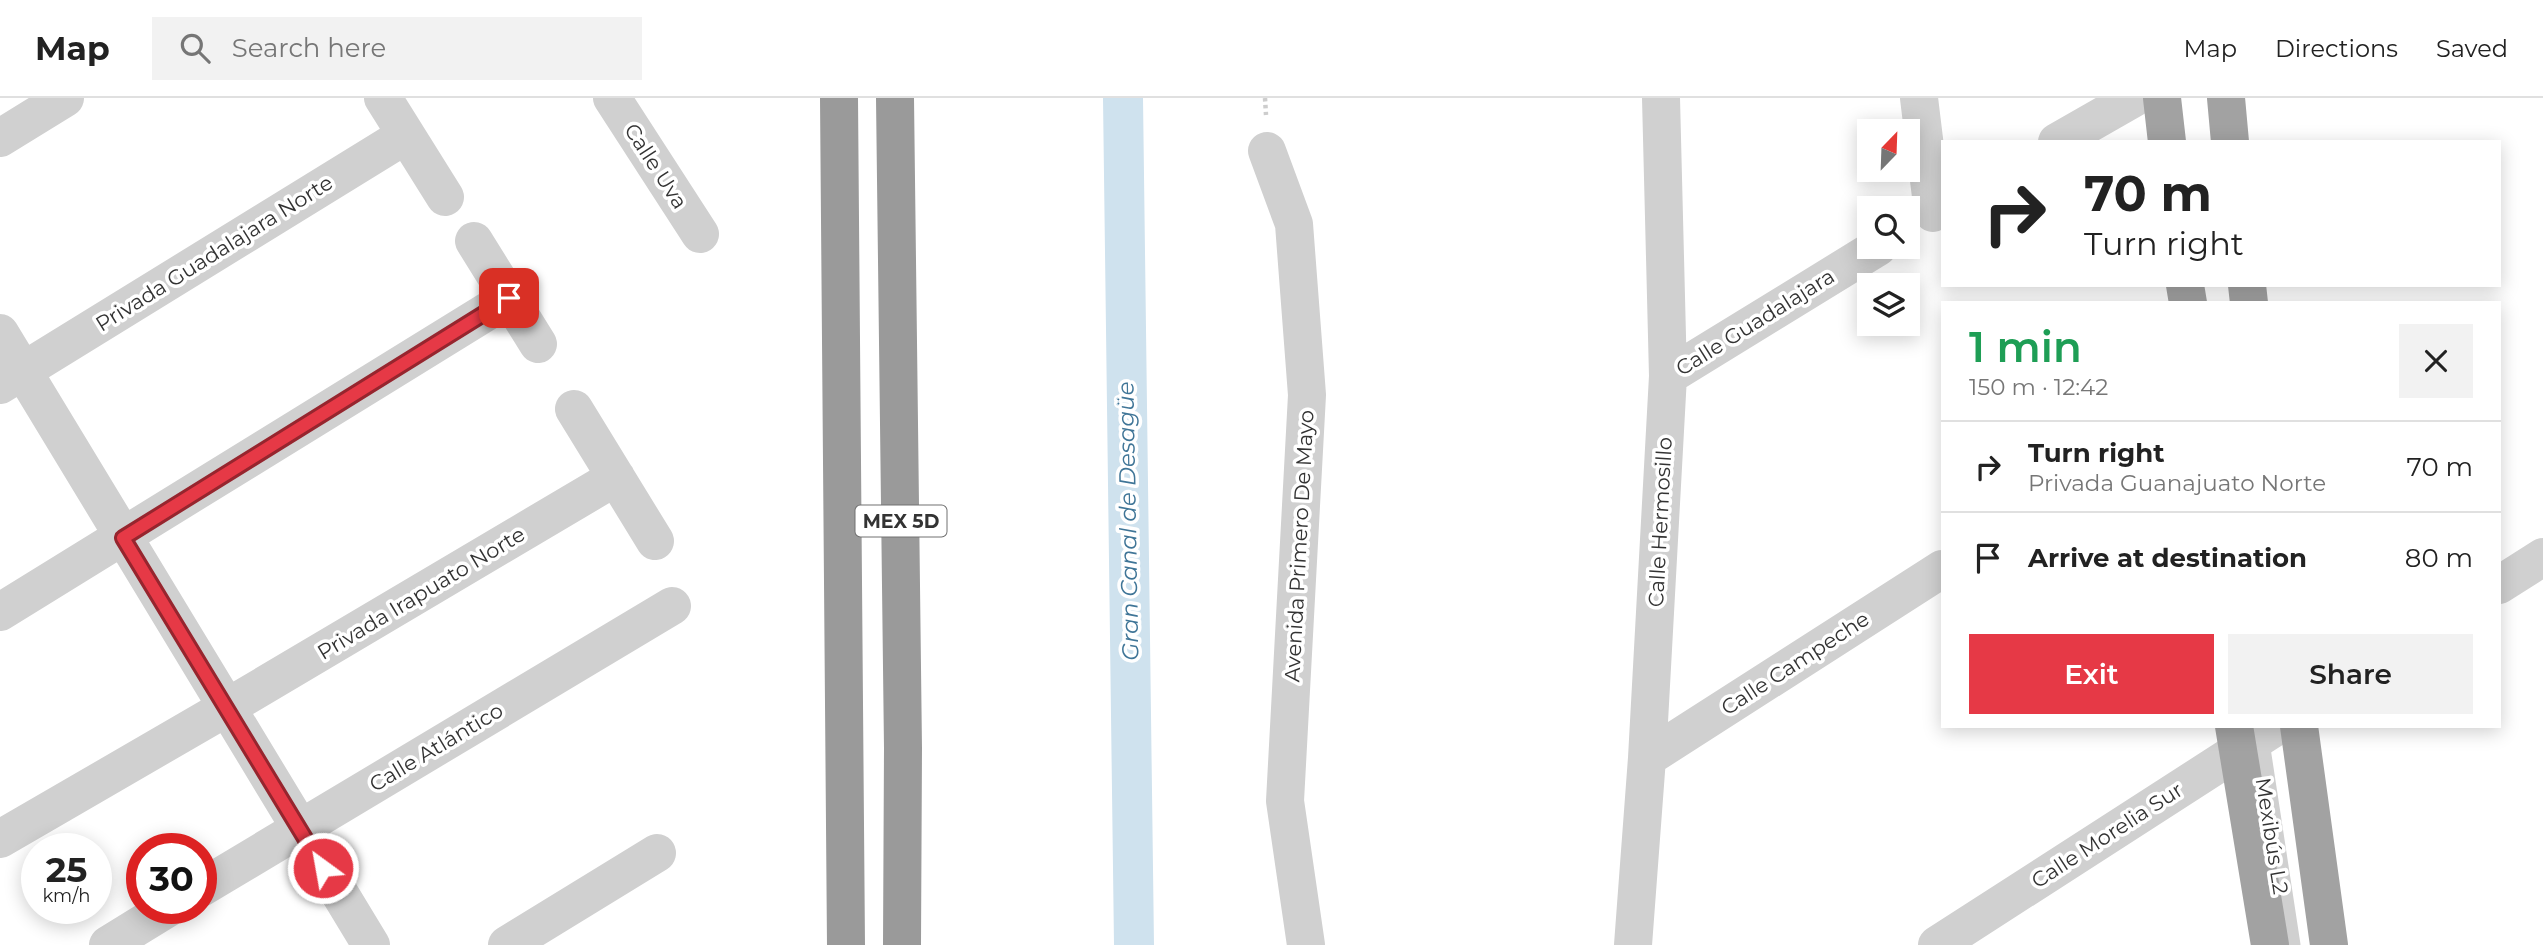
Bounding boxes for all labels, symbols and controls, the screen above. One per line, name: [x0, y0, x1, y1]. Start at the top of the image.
search box: [152, 17, 642, 80]
text: Map: [35, 28, 110, 68]
icon: search: [176, 29, 214, 67]
text: Search here: [232, 32, 386, 64]
text: Map: [2184, 34, 2237, 63]
text: Directions: [2275, 34, 2398, 63]
text: Saved: [2436, 34, 2508, 63]
street label: Calle Uva: [619, 119, 693, 213]
north arrow: [1857, 119, 1920, 182]
map controls: [1857, 119, 1920, 336]
text: 70 m: [2084, 164, 2212, 223]
icon: right: [1969, 168, 2060, 259]
street label: Privada Guadalajara Norte: [91, 170, 337, 336]
button: search: [1857, 196, 1920, 259]
text: Turn right: [2084, 224, 2244, 263]
street label: Calle Guadalajara: [1671, 263, 1839, 381]
pin: [479, 268, 539, 328]
button: layers: [1857, 273, 1920, 336]
icon: arrive: [490, 279, 528, 317]
text: 1 min: [1969, 321, 2082, 373]
button: close: [2399, 324, 2473, 398]
text: 150 m · 12:42: [1969, 373, 2108, 401]
water label: Gran Canal de Desagüe: [1112, 381, 1144, 661]
street label: Avenida Primero De Mayo: [1279, 409, 1319, 683]
street label: Calle Hermosillo: [1643, 436, 1677, 608]
text: Turn right: [2028, 437, 2164, 469]
icon: right: [1969, 448, 2007, 486]
text: 70 m: [2407, 451, 2473, 483]
text: Privada Guanajuato Norte: [2028, 469, 2326, 497]
road number: MEX 5D: [856, 506, 946, 536]
street label: Privada Irapuato Norte: [313, 521, 529, 665]
icon: arrive: [1969, 539, 2007, 577]
text: Arrive at destination: [2028, 542, 2307, 574]
text: 80 m: [2405, 542, 2473, 574]
street label: Calle Campeche: [1716, 606, 1874, 720]
button: Exit: [1969, 634, 2214, 714]
button: Share: [2228, 634, 2473, 714]
street label: Calle Atlántico: [365, 697, 507, 797]
street label: Mexibús L2: [2250, 776, 2294, 896]
street label: Calle Morelia Sur: [2027, 777, 2187, 893]
position arrow: [286, 831, 360, 905]
speed limit sign: 30: [126, 833, 217, 924]
text: 25: [46, 848, 87, 891]
text: km/h: [42, 885, 91, 907]

